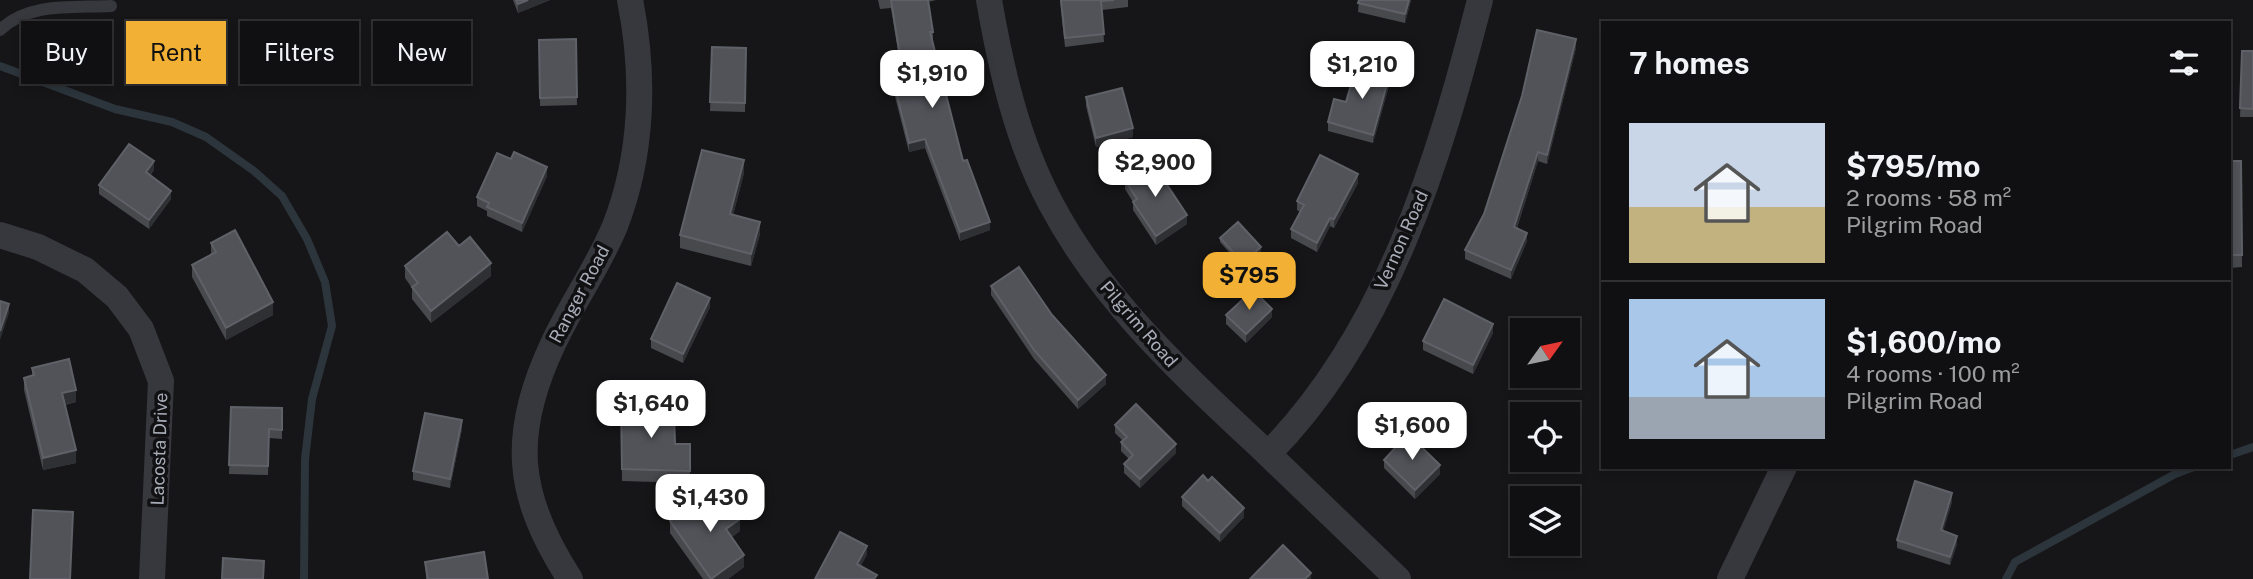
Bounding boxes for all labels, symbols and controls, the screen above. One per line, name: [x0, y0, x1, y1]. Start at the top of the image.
chip: Buy: [21, 21, 112, 84]
chip: Rent: [126, 21, 226, 84]
chip: Filters: [240, 21, 359, 84]
chip: New: [373, 21, 471, 84]
pin: $1,210: [1305, 42, 1419, 101]
icon: filters: [2165, 44, 2203, 82]
text: 7 homes: [1629, 45, 1750, 81]
pin: $1,910: [875, 50, 989, 110]
text: $1,210: [1326, 50, 1398, 77]
text: $1,910: [896, 59, 968, 86]
pin: $2,900: [1098, 140, 1212, 199]
text: $2,900: [1114, 148, 1196, 175]
text: $795/mo: [1846, 148, 1981, 184]
icon: home: [1685, 151, 1769, 235]
text: 2 rooms · 58 m²: [1846, 184, 2011, 211]
street label: Vernon Road: [1370, 187, 1432, 293]
text: Pilgrim Road: [1846, 211, 1983, 238]
street label: Ranger Road: [544, 242, 614, 346]
pin: $795: [1208, 252, 1290, 312]
text: $795: [1219, 261, 1279, 288]
street label: Pilgrim Road: [1096, 277, 1182, 371]
north arrow: [1510, 318, 1580, 388]
map controls: [1510, 318, 1580, 556]
text: $1,600/mo: [1846, 324, 2001, 360]
icon: home: [1685, 327, 1769, 411]
text: 4 rooms · 100 m²: [1846, 360, 2020, 387]
pin: $1,640: [594, 380, 708, 440]
text: Pilgrim Road: [1846, 387, 1983, 414]
text: $1,640: [613, 389, 689, 416]
street label: Lacosta Drive: [147, 392, 171, 506]
pin: $1,600: [1355, 402, 1469, 462]
button: locate: [1510, 402, 1580, 472]
text: $1,600: [1374, 411, 1450, 438]
pin: $1,430: [653, 475, 767, 534]
text: $1,430: [672, 483, 748, 510]
button: layers: [1510, 486, 1580, 556]

